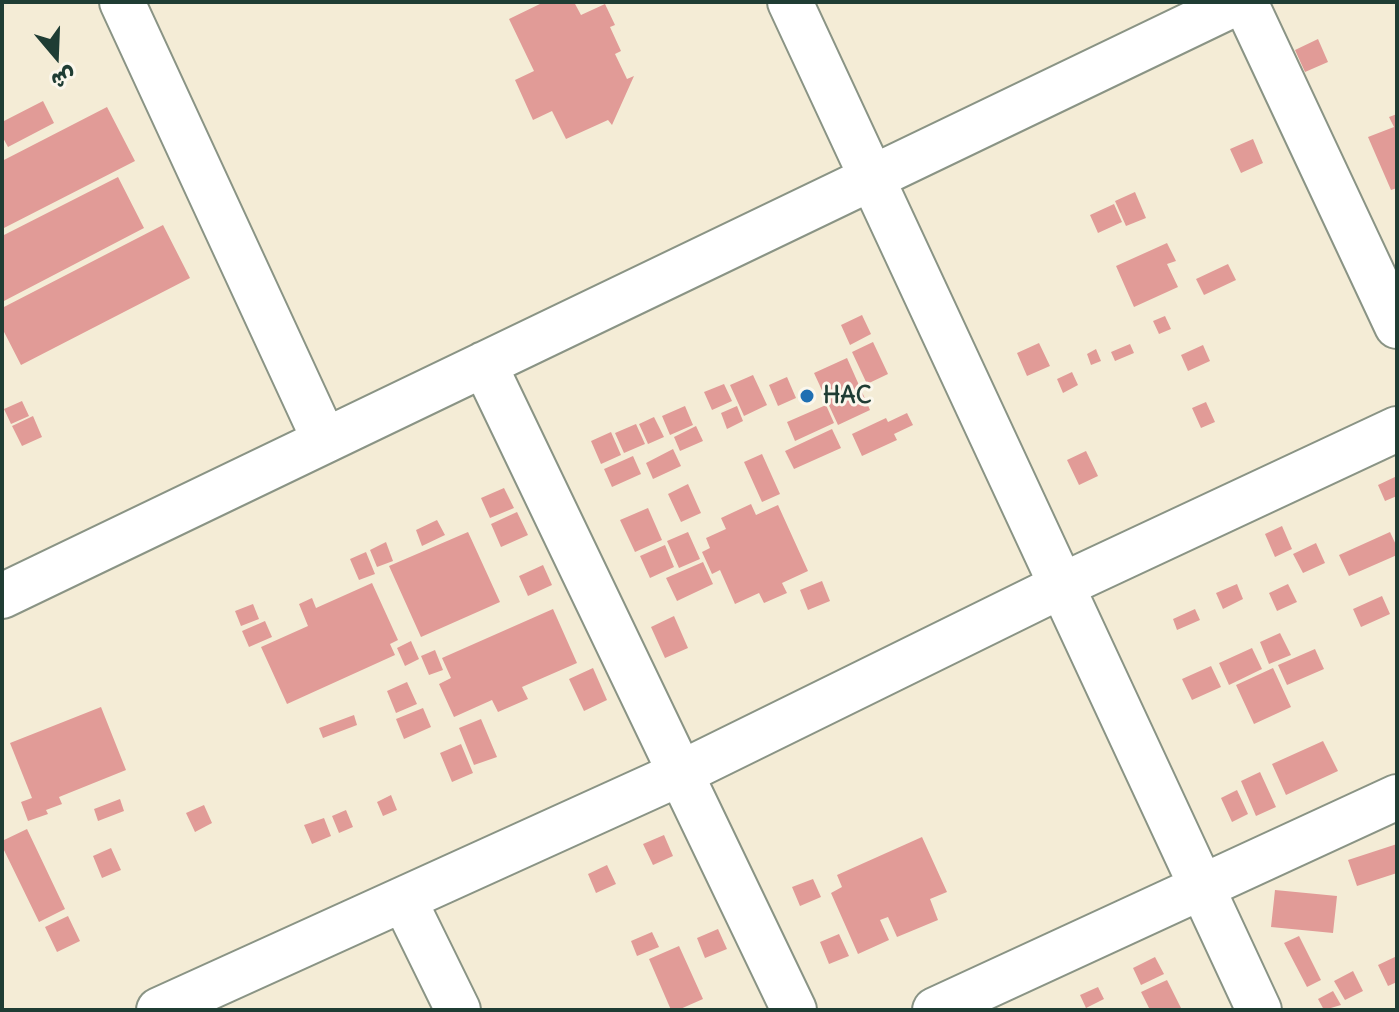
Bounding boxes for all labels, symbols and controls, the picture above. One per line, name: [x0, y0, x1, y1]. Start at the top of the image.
north arrow: [16, 16, 96, 96]
text: ش: [48, 62, 80, 96]
place label: HAC: [823, 382, 871, 410]
marker: HAC: [798, 387, 816, 405]

